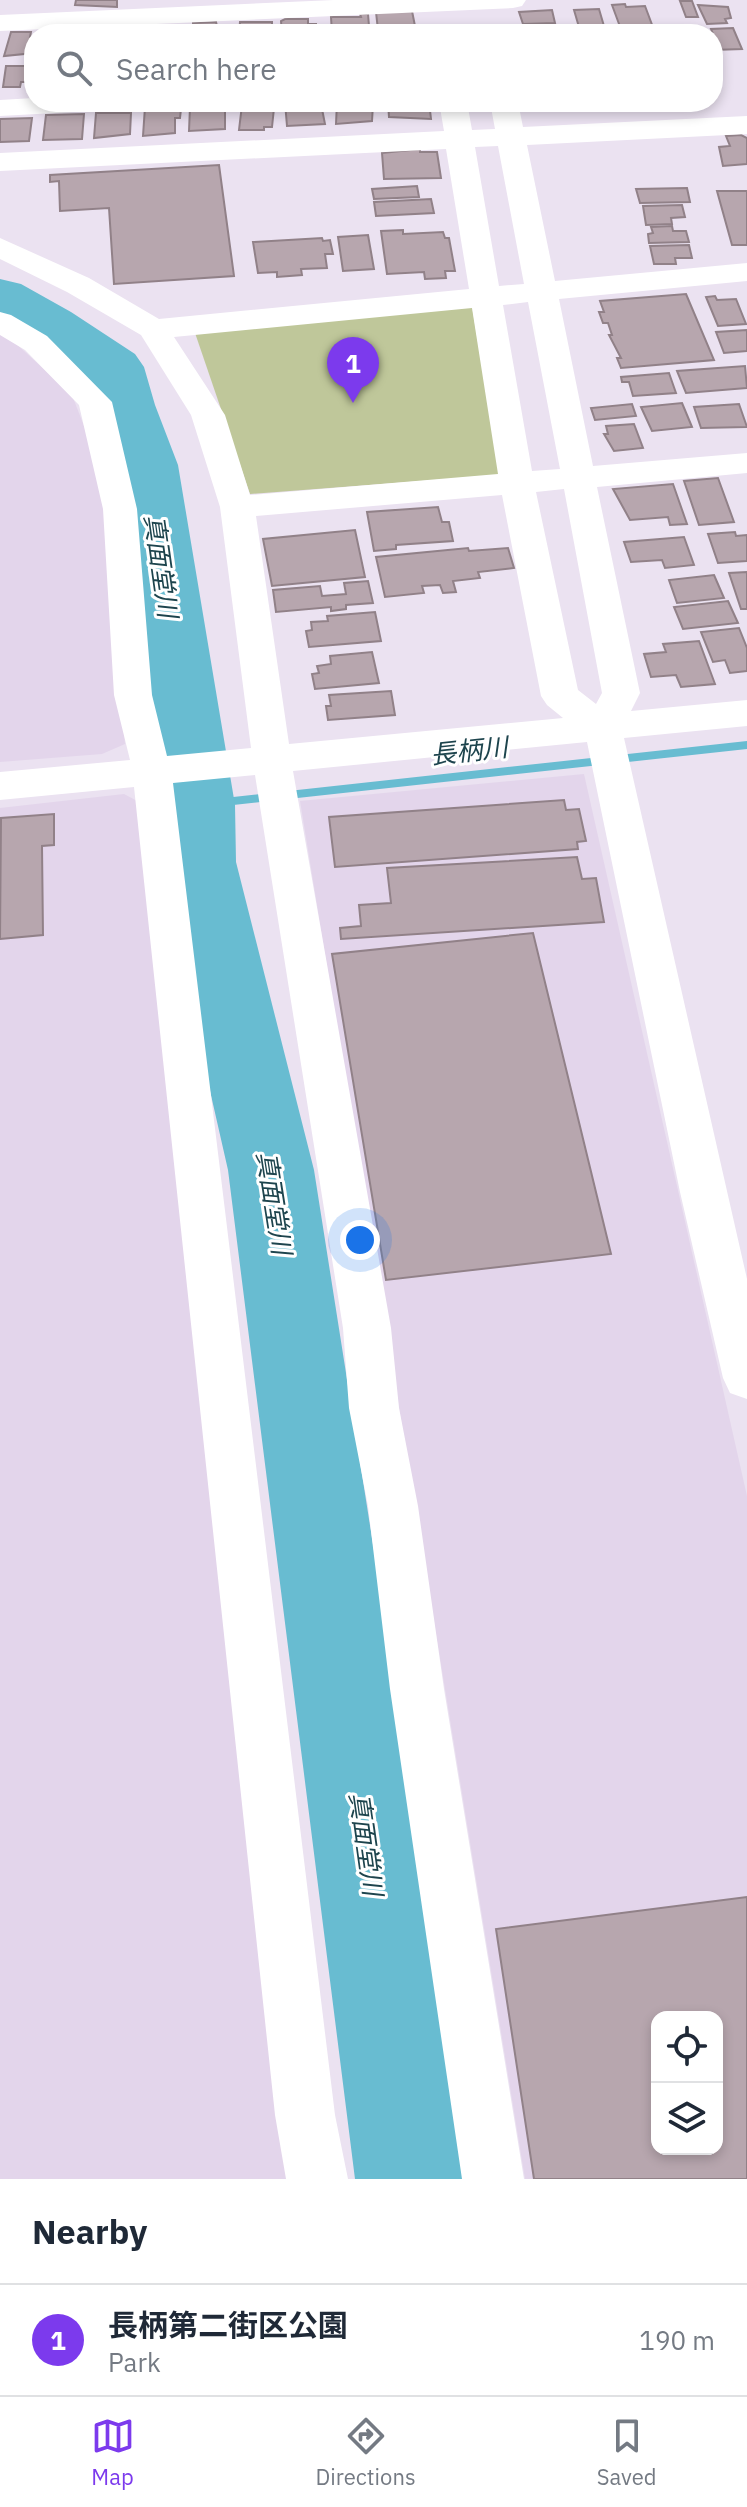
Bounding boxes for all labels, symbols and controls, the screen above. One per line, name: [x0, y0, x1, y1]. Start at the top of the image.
search box: [24, 24, 723, 112]
icon: search: [52, 46, 96, 90]
text: Search here: [116, 49, 277, 88]
pin: 1: [327, 337, 379, 403]
water label: 真面堂川: [138, 512, 186, 623]
water label: 長柄川: [428, 729, 512, 771]
water label: 真面堂川: [250, 1149, 300, 1260]
your location: [340, 1220, 380, 1260]
water label: 真面堂川: [343, 1790, 391, 1901]
map controls: [651, 2011, 723, 2155]
button: locate: [651, 2011, 723, 2083]
button: layers: [651, 2083, 723, 2155]
text: Nearby: [32, 2209, 147, 2253]
text: 長柄第二街区公園: [108, 2305, 348, 2344]
text: 1: [50, 2323, 66, 2357]
text: 190 m: [639, 2323, 715, 2357]
text: Park: [108, 2345, 161, 2379]
tab: Map: [91, 2414, 135, 2491]
tab: Directions: [316, 2414, 416, 2491]
tab: Saved: [597, 2414, 656, 2491]

